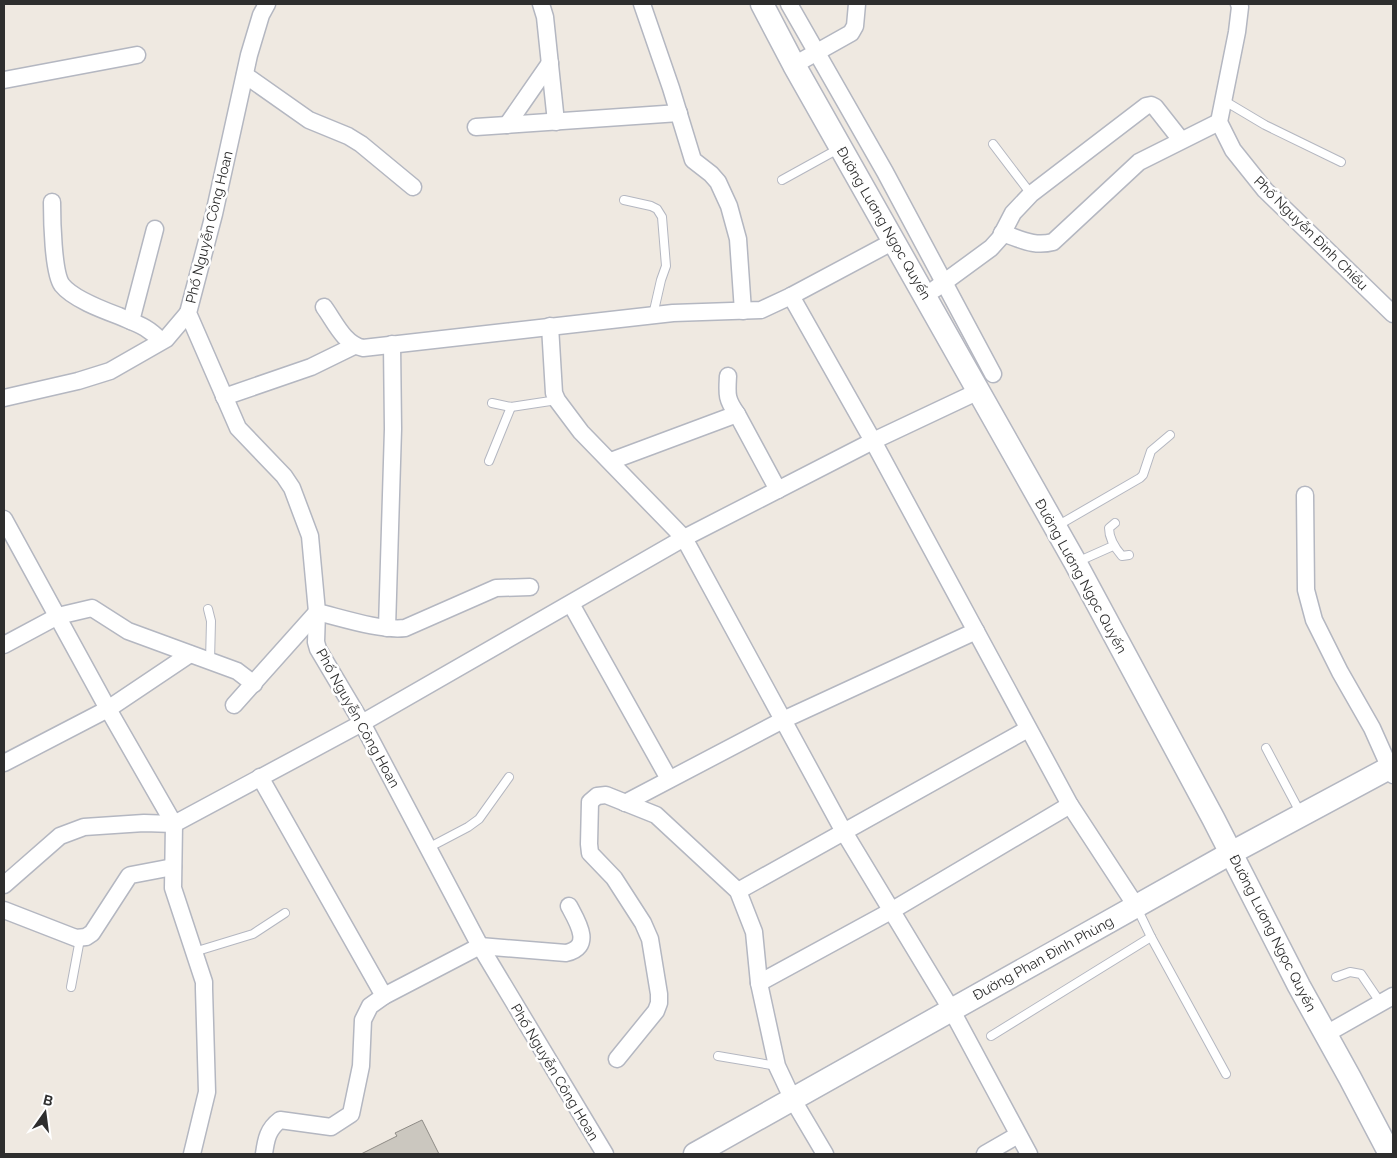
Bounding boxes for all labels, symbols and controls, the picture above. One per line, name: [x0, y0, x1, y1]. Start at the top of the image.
street label: Đường Lương Ngọc Quyến: [834, 144, 934, 302]
street label: Phố Nguyễn Công Hoan: [182, 149, 236, 305]
street label: Phố Nguyễn Đình Chiểu: [1251, 173, 1371, 293]
street label: Đường Lương Ngọc Quyến: [1032, 496, 1130, 656]
street label: Phố Nguyễn Công Hoan: [313, 646, 403, 790]
street label: Đường Lương Ngọc Quyến: [1226, 852, 1320, 1014]
street label: Đường Phan Đình Phùng: [970, 913, 1116, 1003]
street label: Phố Nguyễn Công Hoan: [508, 1001, 602, 1143]
north arrow: [20, 1088, 70, 1138]
text: B: [42, 1091, 55, 1109]

